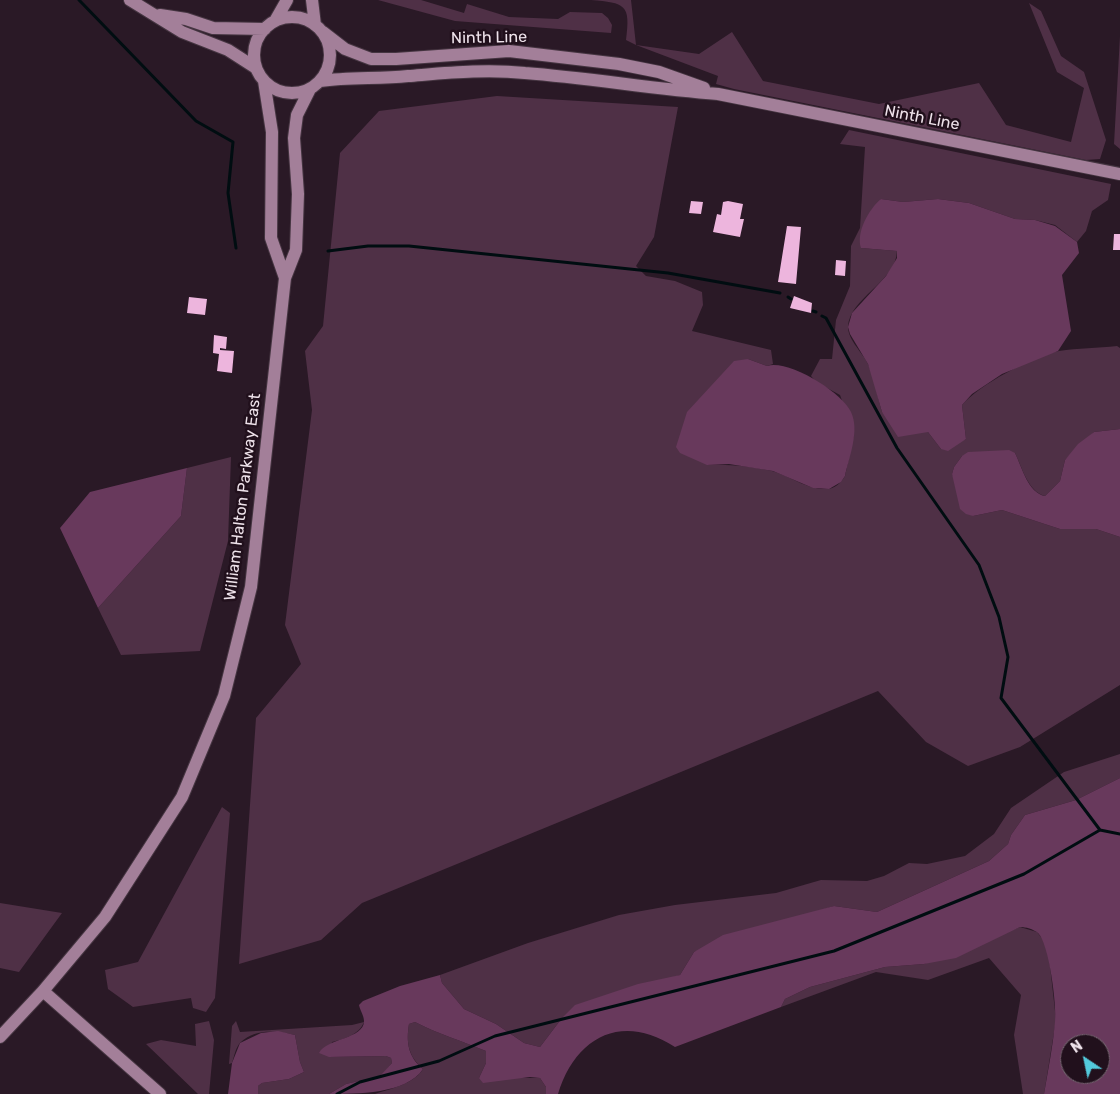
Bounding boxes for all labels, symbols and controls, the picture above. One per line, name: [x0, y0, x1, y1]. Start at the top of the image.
street label: Ninth Line: [451, 28, 527, 48]
street label: Ninth Line: [883, 101, 961, 135]
street label: William Halton Parkway East: [221, 392, 265, 602]
north arrow: [1060, 1034, 1110, 1084]
text: N: [1068, 1037, 1086, 1057]

